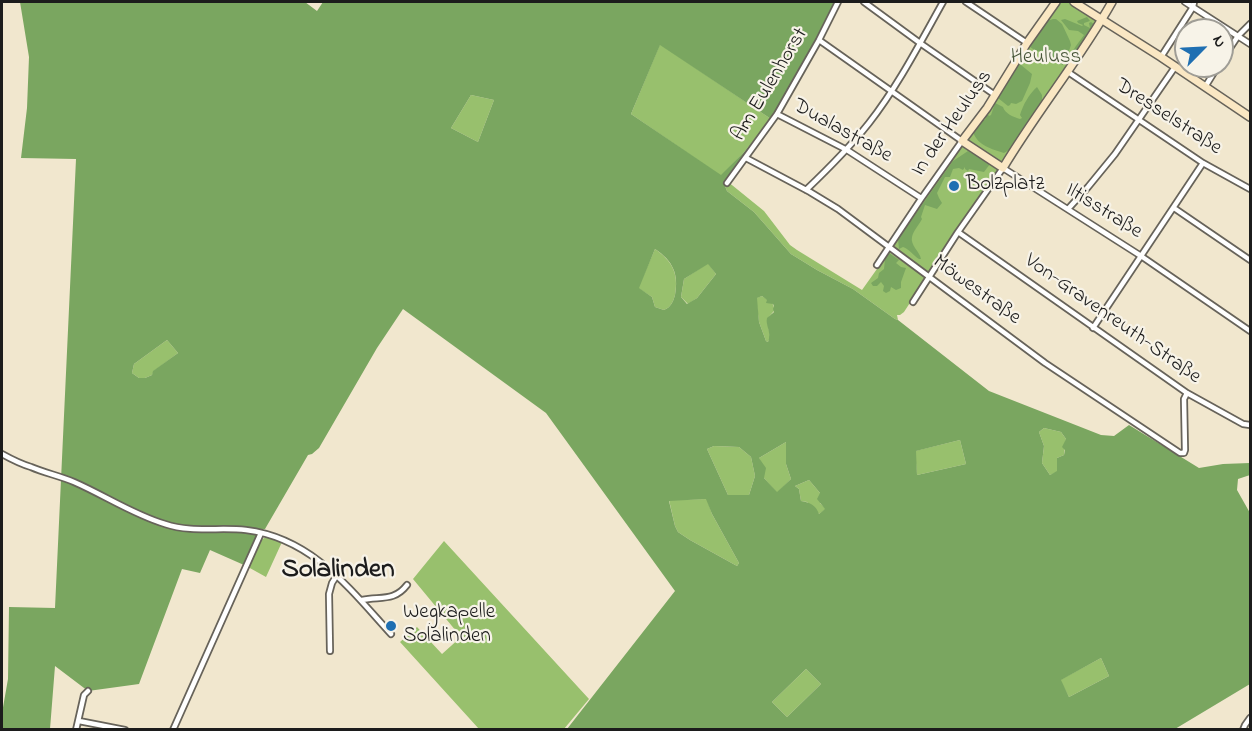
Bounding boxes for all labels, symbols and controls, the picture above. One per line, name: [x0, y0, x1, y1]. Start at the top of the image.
north arrow: [1174, 18, 1234, 78]
street label: Am Eulenhorst: [727, 24, 815, 146]
text: N: [1205, 32, 1232, 51]
park label: Heuluss: [1011, 46, 1081, 72]
street label: In der Heuluss: [907, 66, 999, 182]
street label: Dresselstraße: [1110, 74, 1226, 162]
street label: Dualastraße: [788, 94, 896, 170]
place label: Bolzplatz: [966, 173, 1044, 199]
marker: Bolzplatz: [947, 179, 961, 193]
street label: Iltisstraße: [1060, 179, 1146, 245]
street label: Von-Gravenreuth-Straße: [1019, 249, 1205, 391]
street label: Möwestraße: [927, 251, 1025, 331]
district label: Solalinden: [282, 556, 394, 588]
place label: Wegkapelle Solalinden: [403, 601, 495, 651]
marker: Wegkapelle Solalinden: [384, 619, 398, 633]

